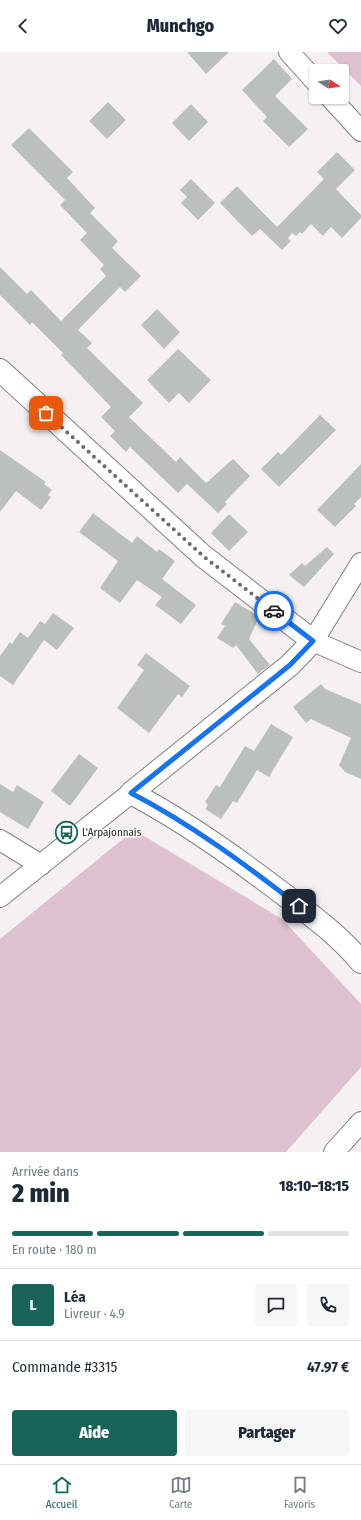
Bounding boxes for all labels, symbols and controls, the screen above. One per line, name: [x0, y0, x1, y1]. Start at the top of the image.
icon: back: [12, 15, 34, 37]
text: Munchgo: [147, 15, 214, 37]
icon: heart: [327, 15, 349, 37]
north arrow: [309, 64, 349, 104]
map controls: [309, 64, 349, 104]
pin: [29, 396, 63, 430]
icon: bag: [35, 402, 57, 424]
courier: [254, 591, 294, 631]
icon: car: [263, 600, 285, 622]
bus stop icon: L'Arpajonnais: [53, 819, 79, 845]
place label: L'Arpajonnais: [82, 826, 142, 839]
pin: [282, 889, 316, 923]
icon: home: [288, 895, 310, 917]
text: Arrivée dans: [12, 1164, 79, 1179]
text: 18:10–18:15: [279, 1177, 349, 1195]
text: 2 min: [12, 1178, 70, 1209]
text: En route · 180 m: [12, 1242, 96, 1257]
button: chat: [255, 1284, 297, 1326]
button: phone: [307, 1284, 349, 1326]
text: Léa: [64, 1288, 86, 1306]
text: L: [30, 1296, 36, 1314]
text: Livreur · 4.9: [64, 1306, 125, 1321]
text: Commande #3315: [12, 1358, 117, 1376]
text: 47.97 €: [307, 1358, 349, 1376]
button: Aide: [12, 1410, 177, 1456]
button: Partager: [185, 1410, 349, 1456]
tab: Accueil: [46, 1474, 78, 1511]
tab: Carte: [169, 1474, 193, 1511]
tab: Favoris: [284, 1474, 315, 1511]

